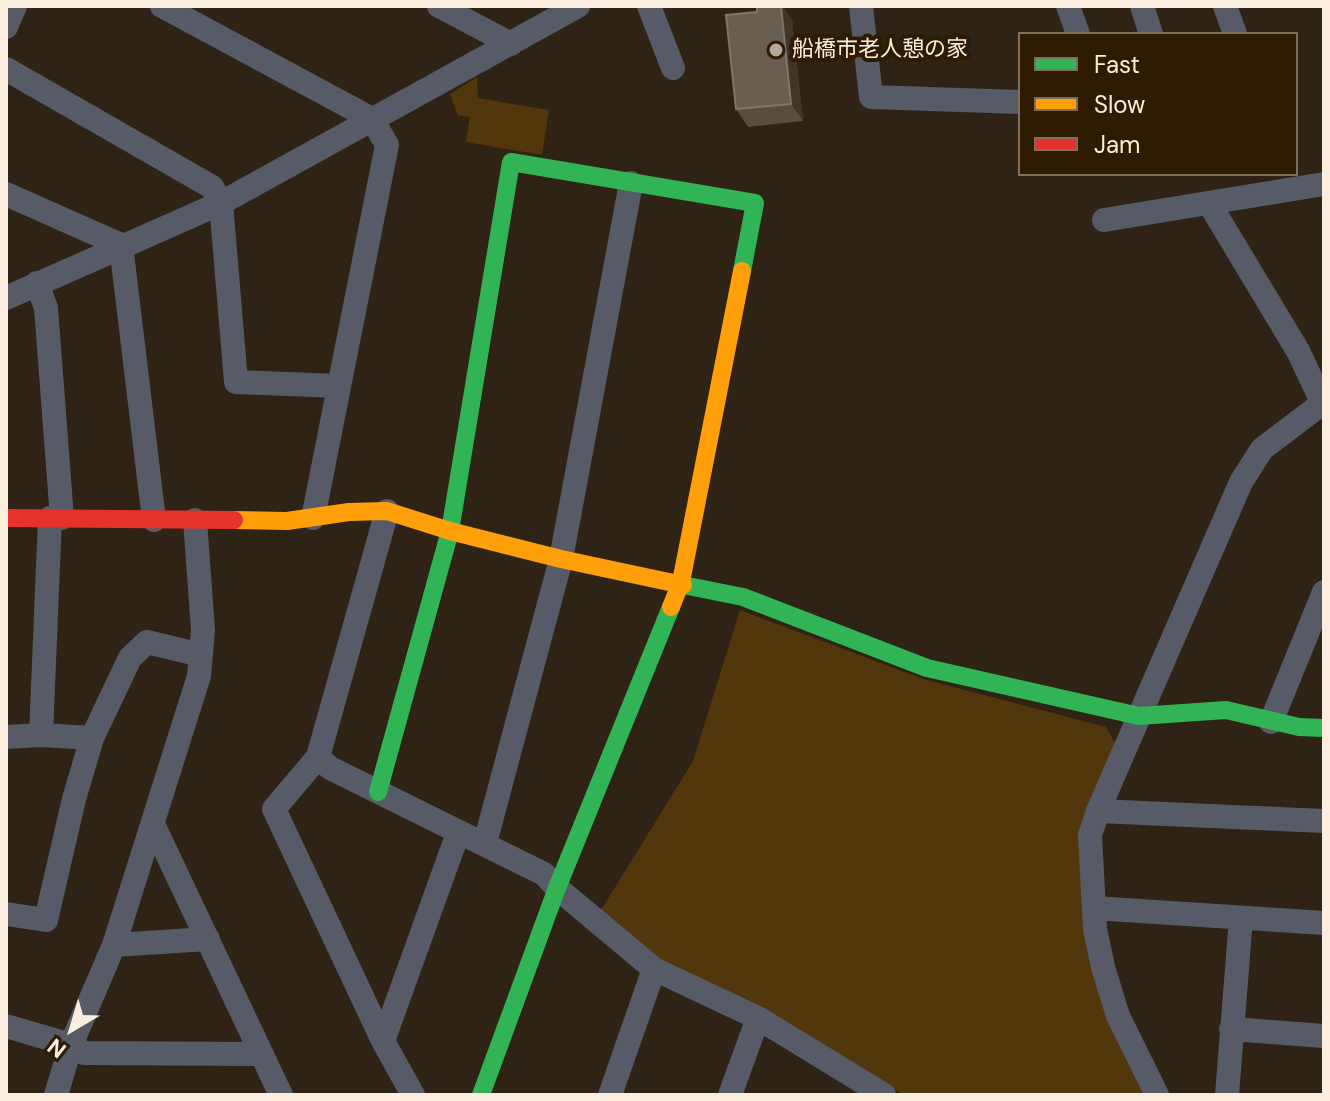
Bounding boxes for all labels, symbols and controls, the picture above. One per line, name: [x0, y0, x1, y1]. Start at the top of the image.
legend: [1018, 32, 1298, 176]
place label: 船橋市老人憩の家: [792, 37, 968, 63]
marker: 船橋市老人憩の家: [767, 41, 785, 59]
text: Fast: [1094, 49, 1140, 80]
text: Slow: [1094, 89, 1145, 120]
text: Jam: [1094, 129, 1140, 160]
north arrow: [32, 989, 112, 1069]
text: N: [42, 1032, 72, 1065]

